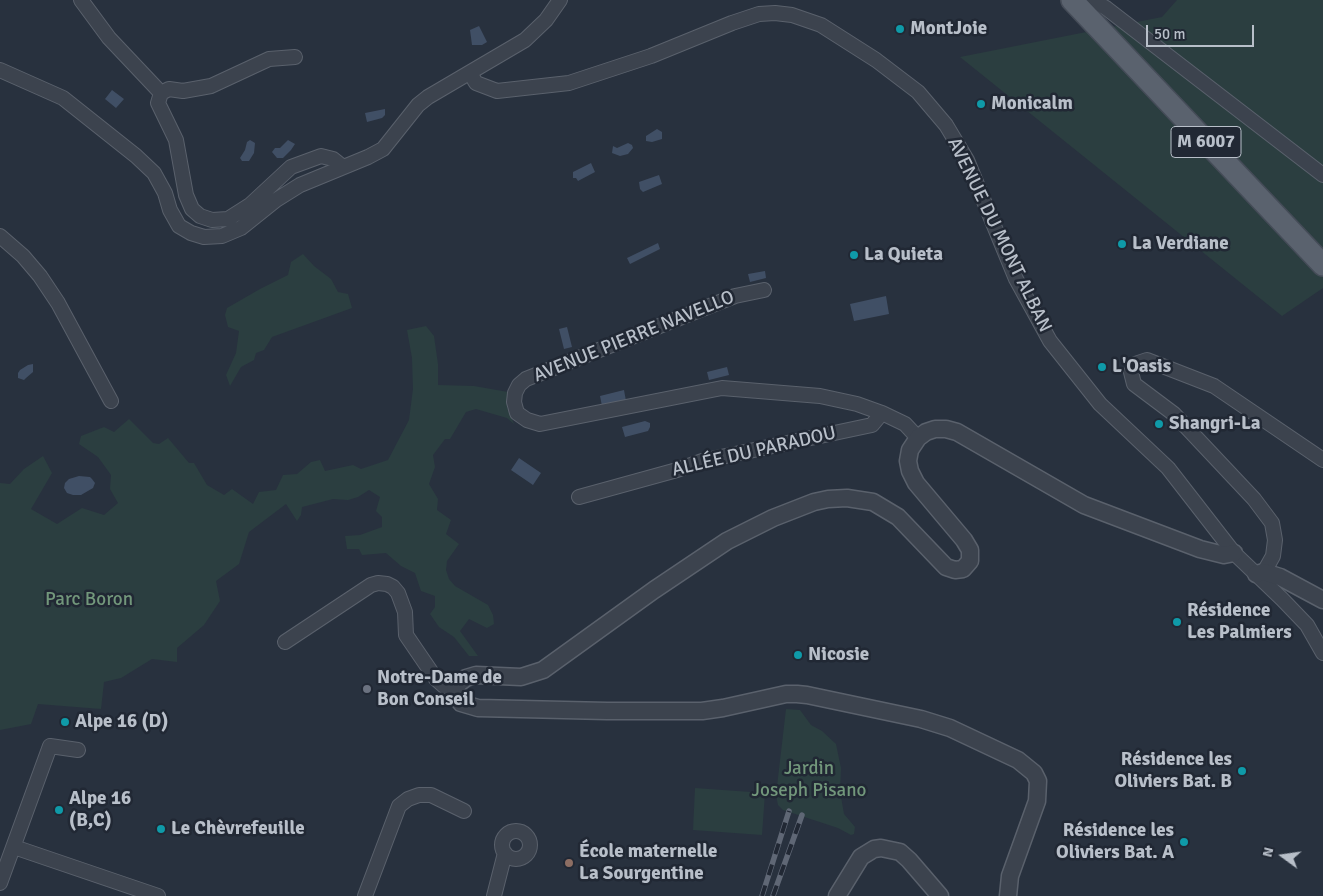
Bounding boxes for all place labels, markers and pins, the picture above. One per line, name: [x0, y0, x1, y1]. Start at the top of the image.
place label: MontJoie: [910, 18, 987, 40]
marker: MontJoie: [894, 23, 906, 35]
place label: Monicalm: [991, 93, 1073, 115]
marker: Monicalm: [975, 98, 987, 110]
place label: La Verdiane: [1132, 233, 1229, 255]
marker: La Verdiane: [1116, 238, 1128, 250]
place label: La Quieta: [864, 244, 943, 266]
marker: La Quieta: [848, 249, 860, 261]
place label: L'Oasis: [1112, 356, 1171, 378]
marker: L'Oasis: [1096, 361, 1108, 373]
place label: Shangri-La: [1169, 413, 1261, 435]
marker: Shangri-La: [1153, 418, 1165, 430]
place label: Résidence Les Palmiers: [1187, 600, 1292, 644]
marker: Résidence Les Palmiers: [1171, 616, 1183, 628]
place label: Nicosie: [808, 644, 869, 666]
marker: Nicosie: [792, 649, 804, 661]
place label: Notre-Dame de Bon Conseil: [377, 667, 502, 711]
marker: Notre-Dame de Bon Conseil: [361, 683, 373, 695]
place label: Alpe 16 (D): [75, 711, 168, 733]
marker: Alpe 16 (D): [59, 716, 71, 728]
place label: Résidence les Oliviers Bat. B: [1114, 749, 1232, 793]
marker: Résidence les Oliviers Bat. B: [1236, 765, 1248, 777]
place label: Alpe 16 (B,C): [69, 788, 131, 832]
marker: Alpe 16 (B,C): [53, 804, 65, 816]
place label: Le Chèvrefeuille: [171, 818, 305, 840]
place label: Résidence les Oliviers Bat. A: [1056, 820, 1174, 864]
marker: Le Chèvrefeuille: [155, 823, 167, 835]
marker: Résidence les Oliviers Bat. A: [1178, 836, 1190, 848]
place label: École maternelle La Sourgentine: [579, 841, 718, 885]
marker: École maternelle La Sourgentine: [563, 857, 575, 869]

